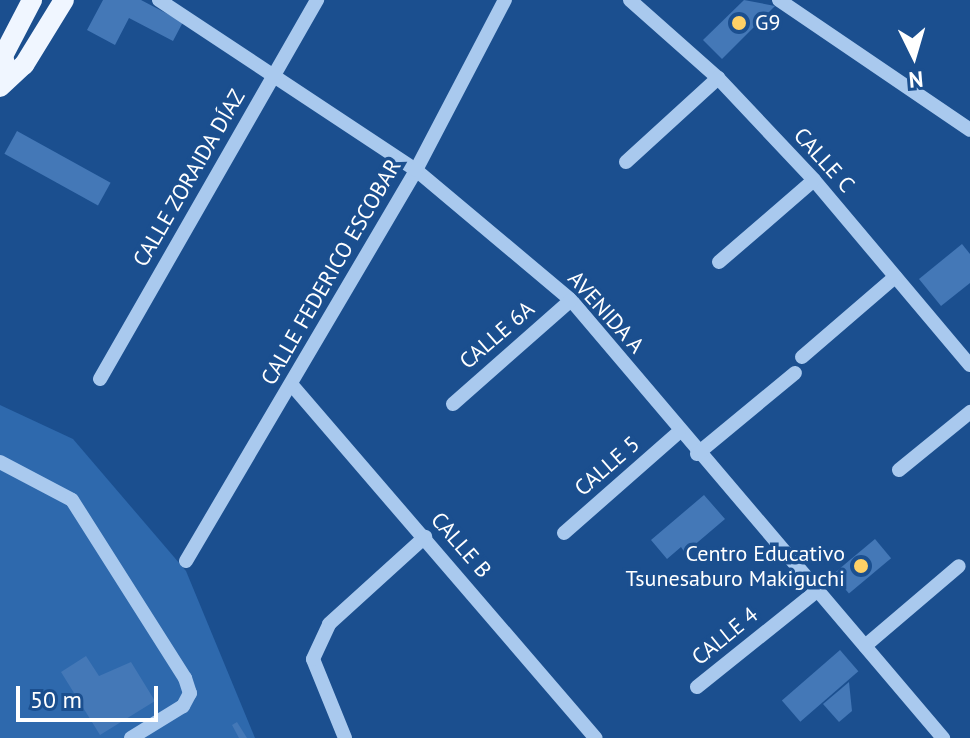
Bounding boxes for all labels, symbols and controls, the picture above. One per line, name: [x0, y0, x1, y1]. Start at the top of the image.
place label: G9: [755, 10, 780, 36]
marker: G9: [730, 14, 748, 32]
north arrow: [874, 16, 954, 96]
text: N: [908, 65, 925, 94]
street label: CALLE ZORAIDA DÍAZ: [127, 84, 251, 272]
street label: CALLE C: [788, 122, 860, 198]
street label: CALLE FEDERICO ESCOBAR: [255, 154, 407, 390]
street label: AVENIDA A: [562, 265, 650, 359]
street label: CALLE 6A: [454, 295, 540, 375]
street label: CALLE 5: [569, 431, 645, 501]
street label: CALLE B: [425, 507, 497, 583]
place label: Centro Educativo Tsunesaburo Makiguchi: [625, 540, 845, 592]
marker: Centro Educativo Tsunesaburo Makiguchi: [852, 557, 870, 575]
street label: CALLE 4: [687, 601, 763, 671]
scale bar: [20, 670, 162, 720]
text: 50 m: [30, 684, 82, 715]

